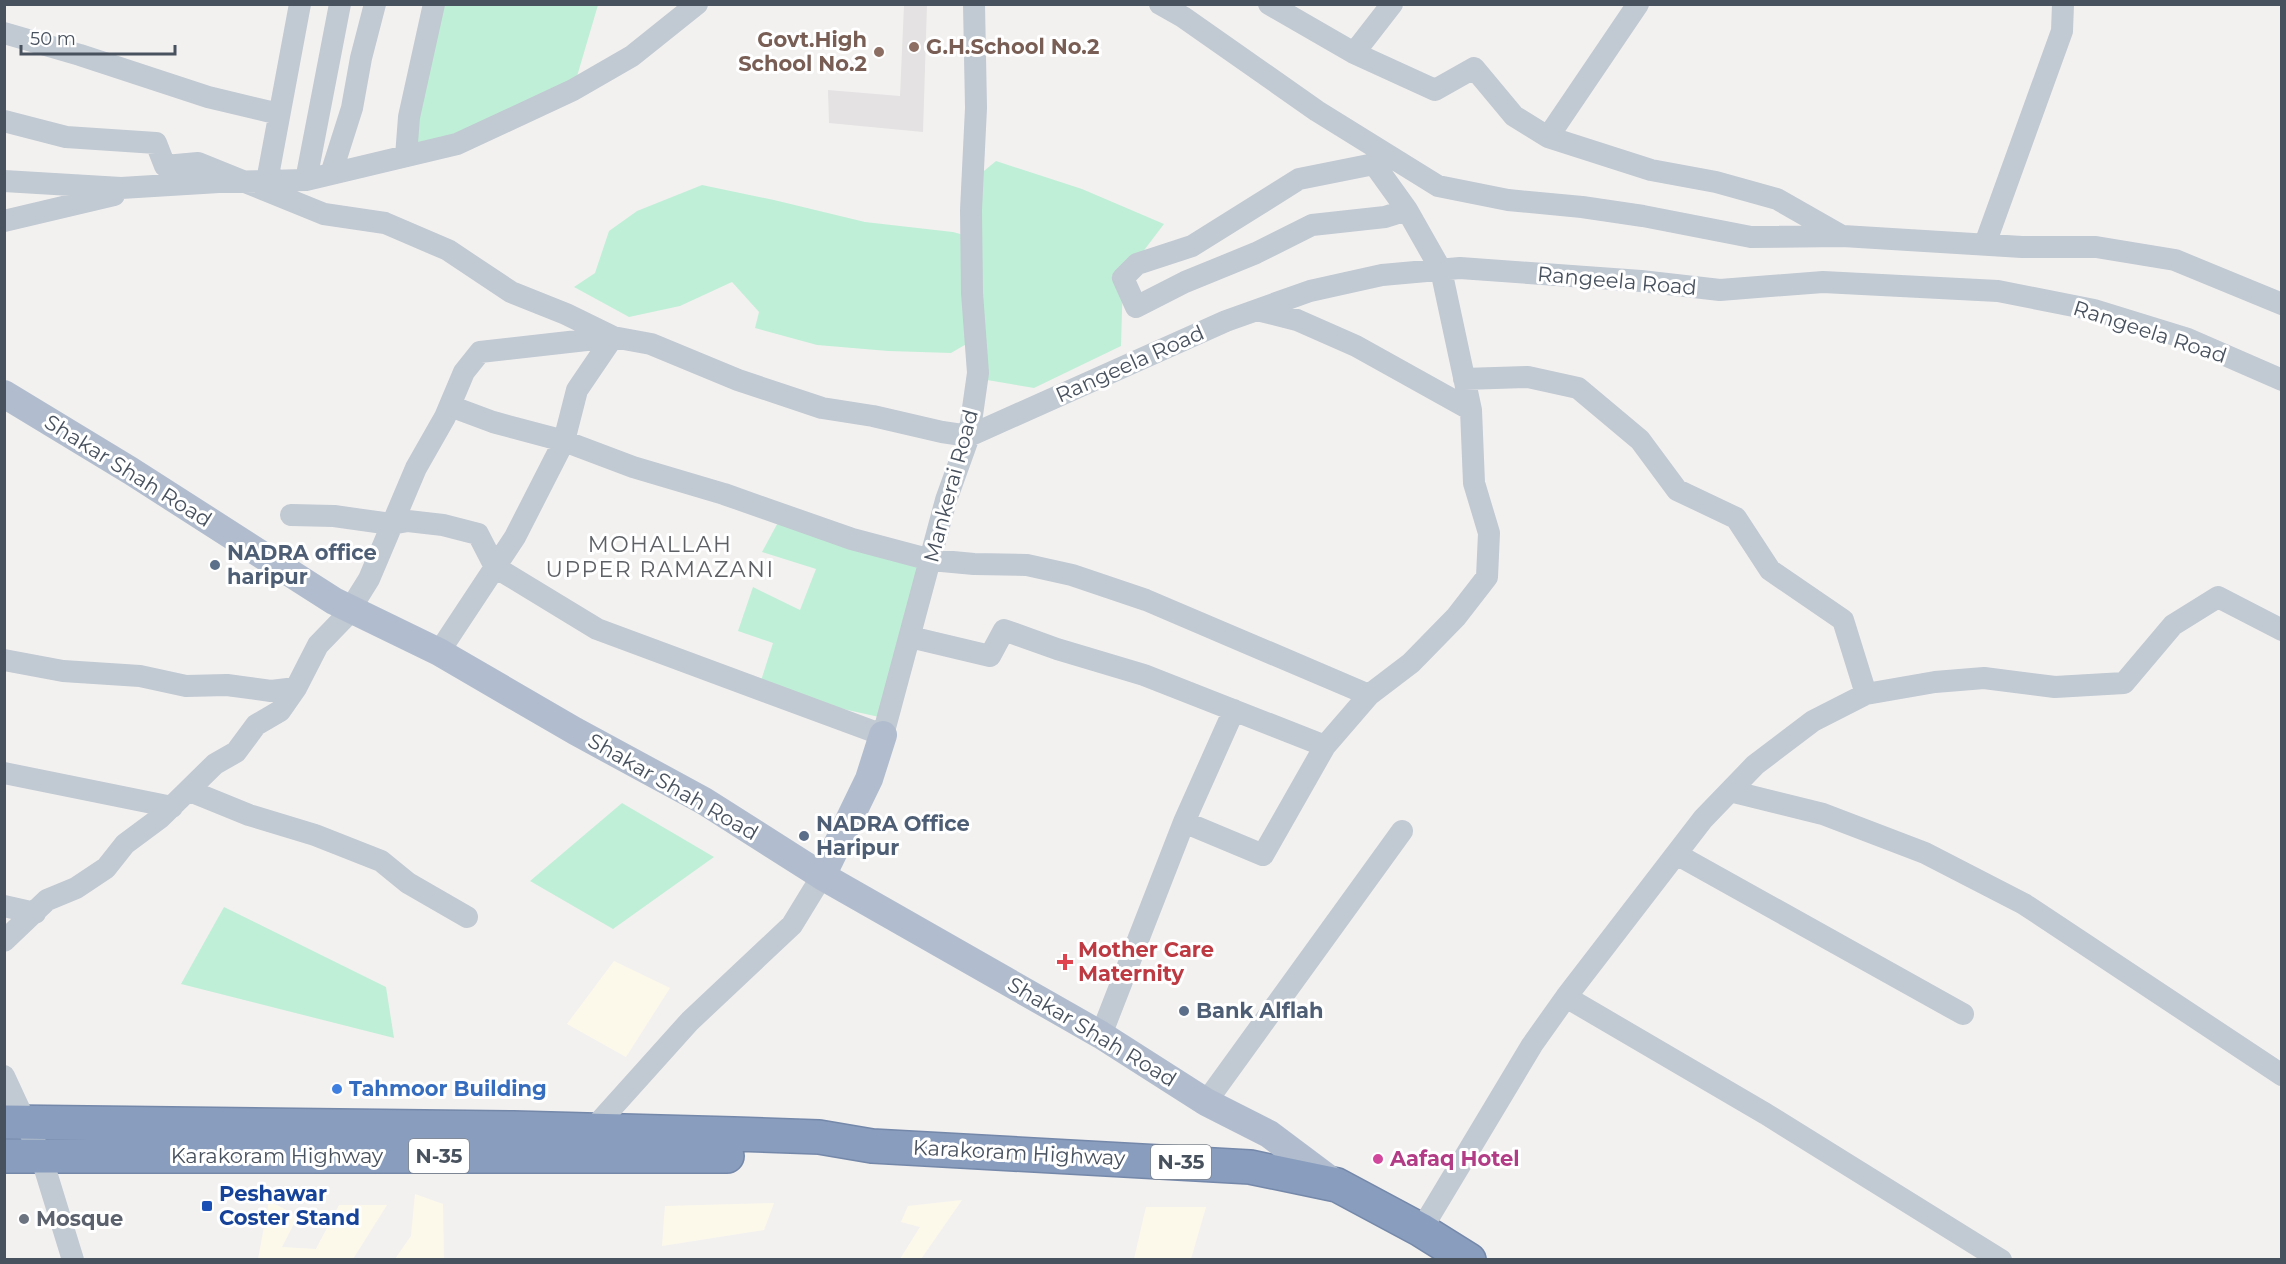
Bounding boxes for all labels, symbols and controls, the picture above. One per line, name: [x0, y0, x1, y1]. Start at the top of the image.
scale bar: [21, 18, 176, 56]
place label: Govt.High School No.2: [738, 27, 867, 76]
text: 50 m: [30, 28, 76, 50]
place label: G.H.School No.2: [926, 34, 1099, 59]
marker: G.H.School No.2: [907, 40, 921, 54]
marker: Govt.High School No.2: [872, 45, 886, 59]
street label: Rangeela Road: [1536, 261, 1698, 300]
street label: Rangeela Road: [2070, 295, 2230, 368]
street label: Rangeela Road: [1052, 320, 1208, 407]
street label: Mankerai Road: [918, 407, 983, 565]
street label: Shakar Shah Road: [40, 409, 216, 532]
district label: MOHALLAH UPPER RAMAZANI: [545, 531, 775, 583]
place label: NADRA office haripur: [227, 540, 377, 589]
marker: NADRA office haripur: [208, 558, 222, 572]
street label: Shakar Shah Road: [584, 728, 763, 845]
place label: NADRA Office Haripur: [816, 811, 970, 860]
marker: NADRA Office Haripur: [797, 829, 811, 843]
place label: Mother Care Maternity: [1078, 937, 1214, 986]
marker: Mother Care Maternity: [1056, 953, 1074, 971]
street label: Shakar Shah Road: [1003, 971, 1181, 1092]
place label: Bank Alflah: [1196, 998, 1324, 1023]
marker: Bank Alflah: [1177, 1004, 1191, 1018]
place label: Tahmoor Building: [349, 1076, 547, 1101]
marker: Tahmoor Building: [330, 1082, 344, 1096]
street label: Karakoram Highway: [912, 1134, 1126, 1171]
road number: N-35: [409, 1139, 469, 1173]
street label: Karakoram Highway: [171, 1143, 384, 1168]
road number: N-35: [1151, 1145, 1211, 1179]
place label: Aafaq Hotel: [1389, 1146, 1520, 1171]
marker: Aafaq Hotel: [1371, 1152, 1385, 1166]
place label: Peshawar Coster Stand: [219, 1181, 360, 1230]
marker: Peshawar Coster Stand: [200, 1199, 214, 1213]
place label: Mosque: [36, 1206, 123, 1231]
marker: Mosque: [17, 1212, 31, 1226]

